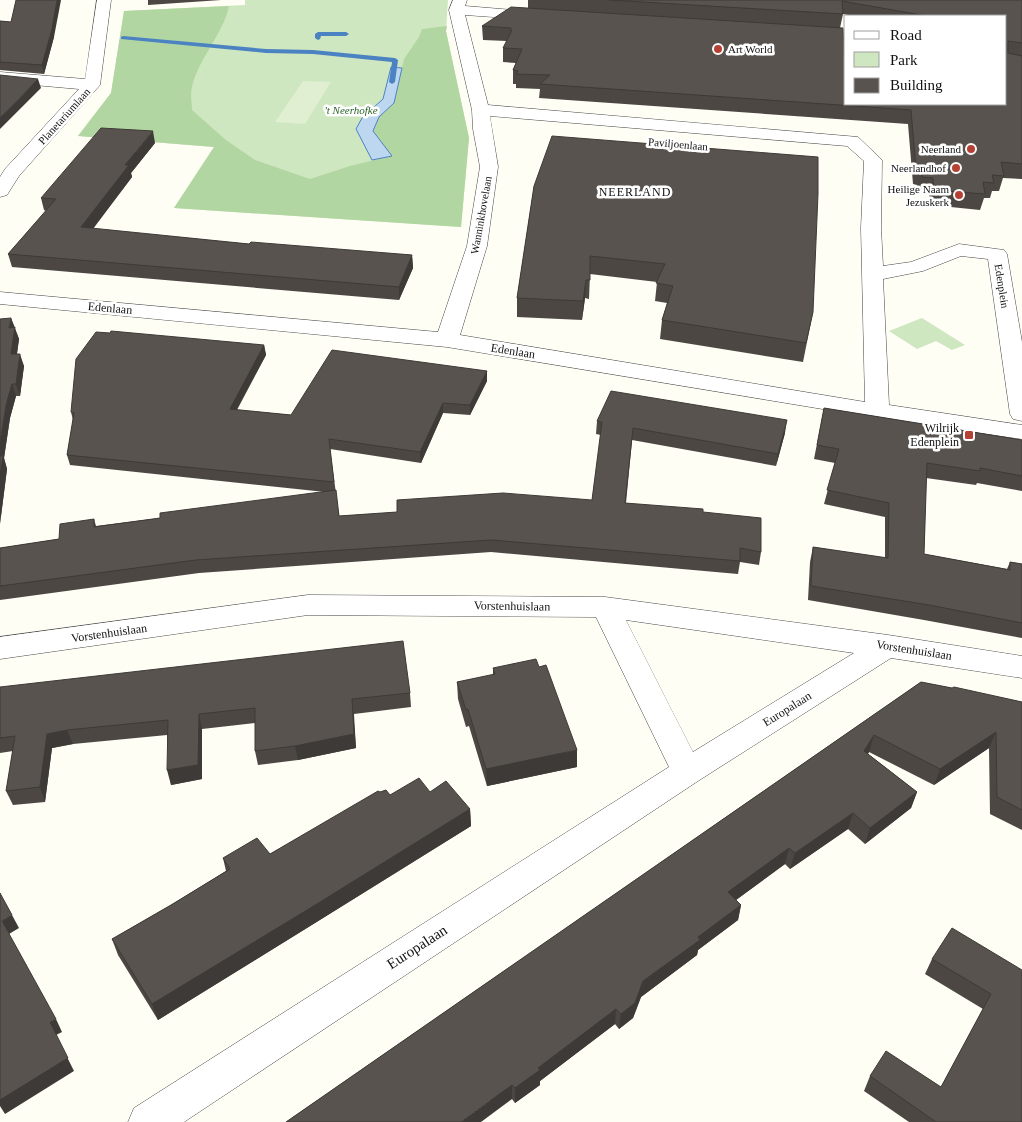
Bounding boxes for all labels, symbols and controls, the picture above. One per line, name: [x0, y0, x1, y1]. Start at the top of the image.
legend: [844, 15, 1007, 105]
text: Road: [890, 27, 922, 43]
marker: Art World: [712, 43, 724, 55]
place label: Art World: [728, 43, 773, 55]
text: Park: [890, 52, 918, 68]
text: Building: [890, 77, 943, 93]
street label: Planetariumlaan: [36, 85, 93, 147]
park label: 't Neerhofke: [324, 104, 378, 116]
street label: Paviljoenlaan: [648, 135, 709, 153]
place label: Neerland: [921, 143, 961, 155]
marker: Neerland: [965, 143, 977, 155]
place label: Neerlandhof: [891, 162, 946, 174]
marker: Neerlandhof: [950, 162, 962, 174]
street label: Wanninkhovelaan: [468, 175, 494, 255]
place label: Heilige Naam Jezuskerk: [888, 183, 949, 208]
district label: NEERLAND: [599, 185, 671, 199]
marker: Heilige Naam Jezuskerk: [953, 189, 965, 201]
street label: Edenplein: [993, 263, 1011, 309]
street label: Edenlaan: [87, 299, 133, 317]
street label: Edenlaan: [490, 341, 536, 361]
place label: Wilrijk Edenplein: [910, 421, 959, 449]
marker: Wilrijk Edenplein: [963, 429, 975, 441]
street label: Vorstenhuislaan: [474, 598, 550, 614]
street label: Vorstenhuislaan: [70, 621, 148, 645]
street label: Vorstenhuislaan: [875, 637, 953, 663]
street label: Europalaan: [760, 689, 814, 729]
street label: Europalaan: [384, 921, 450, 972]

